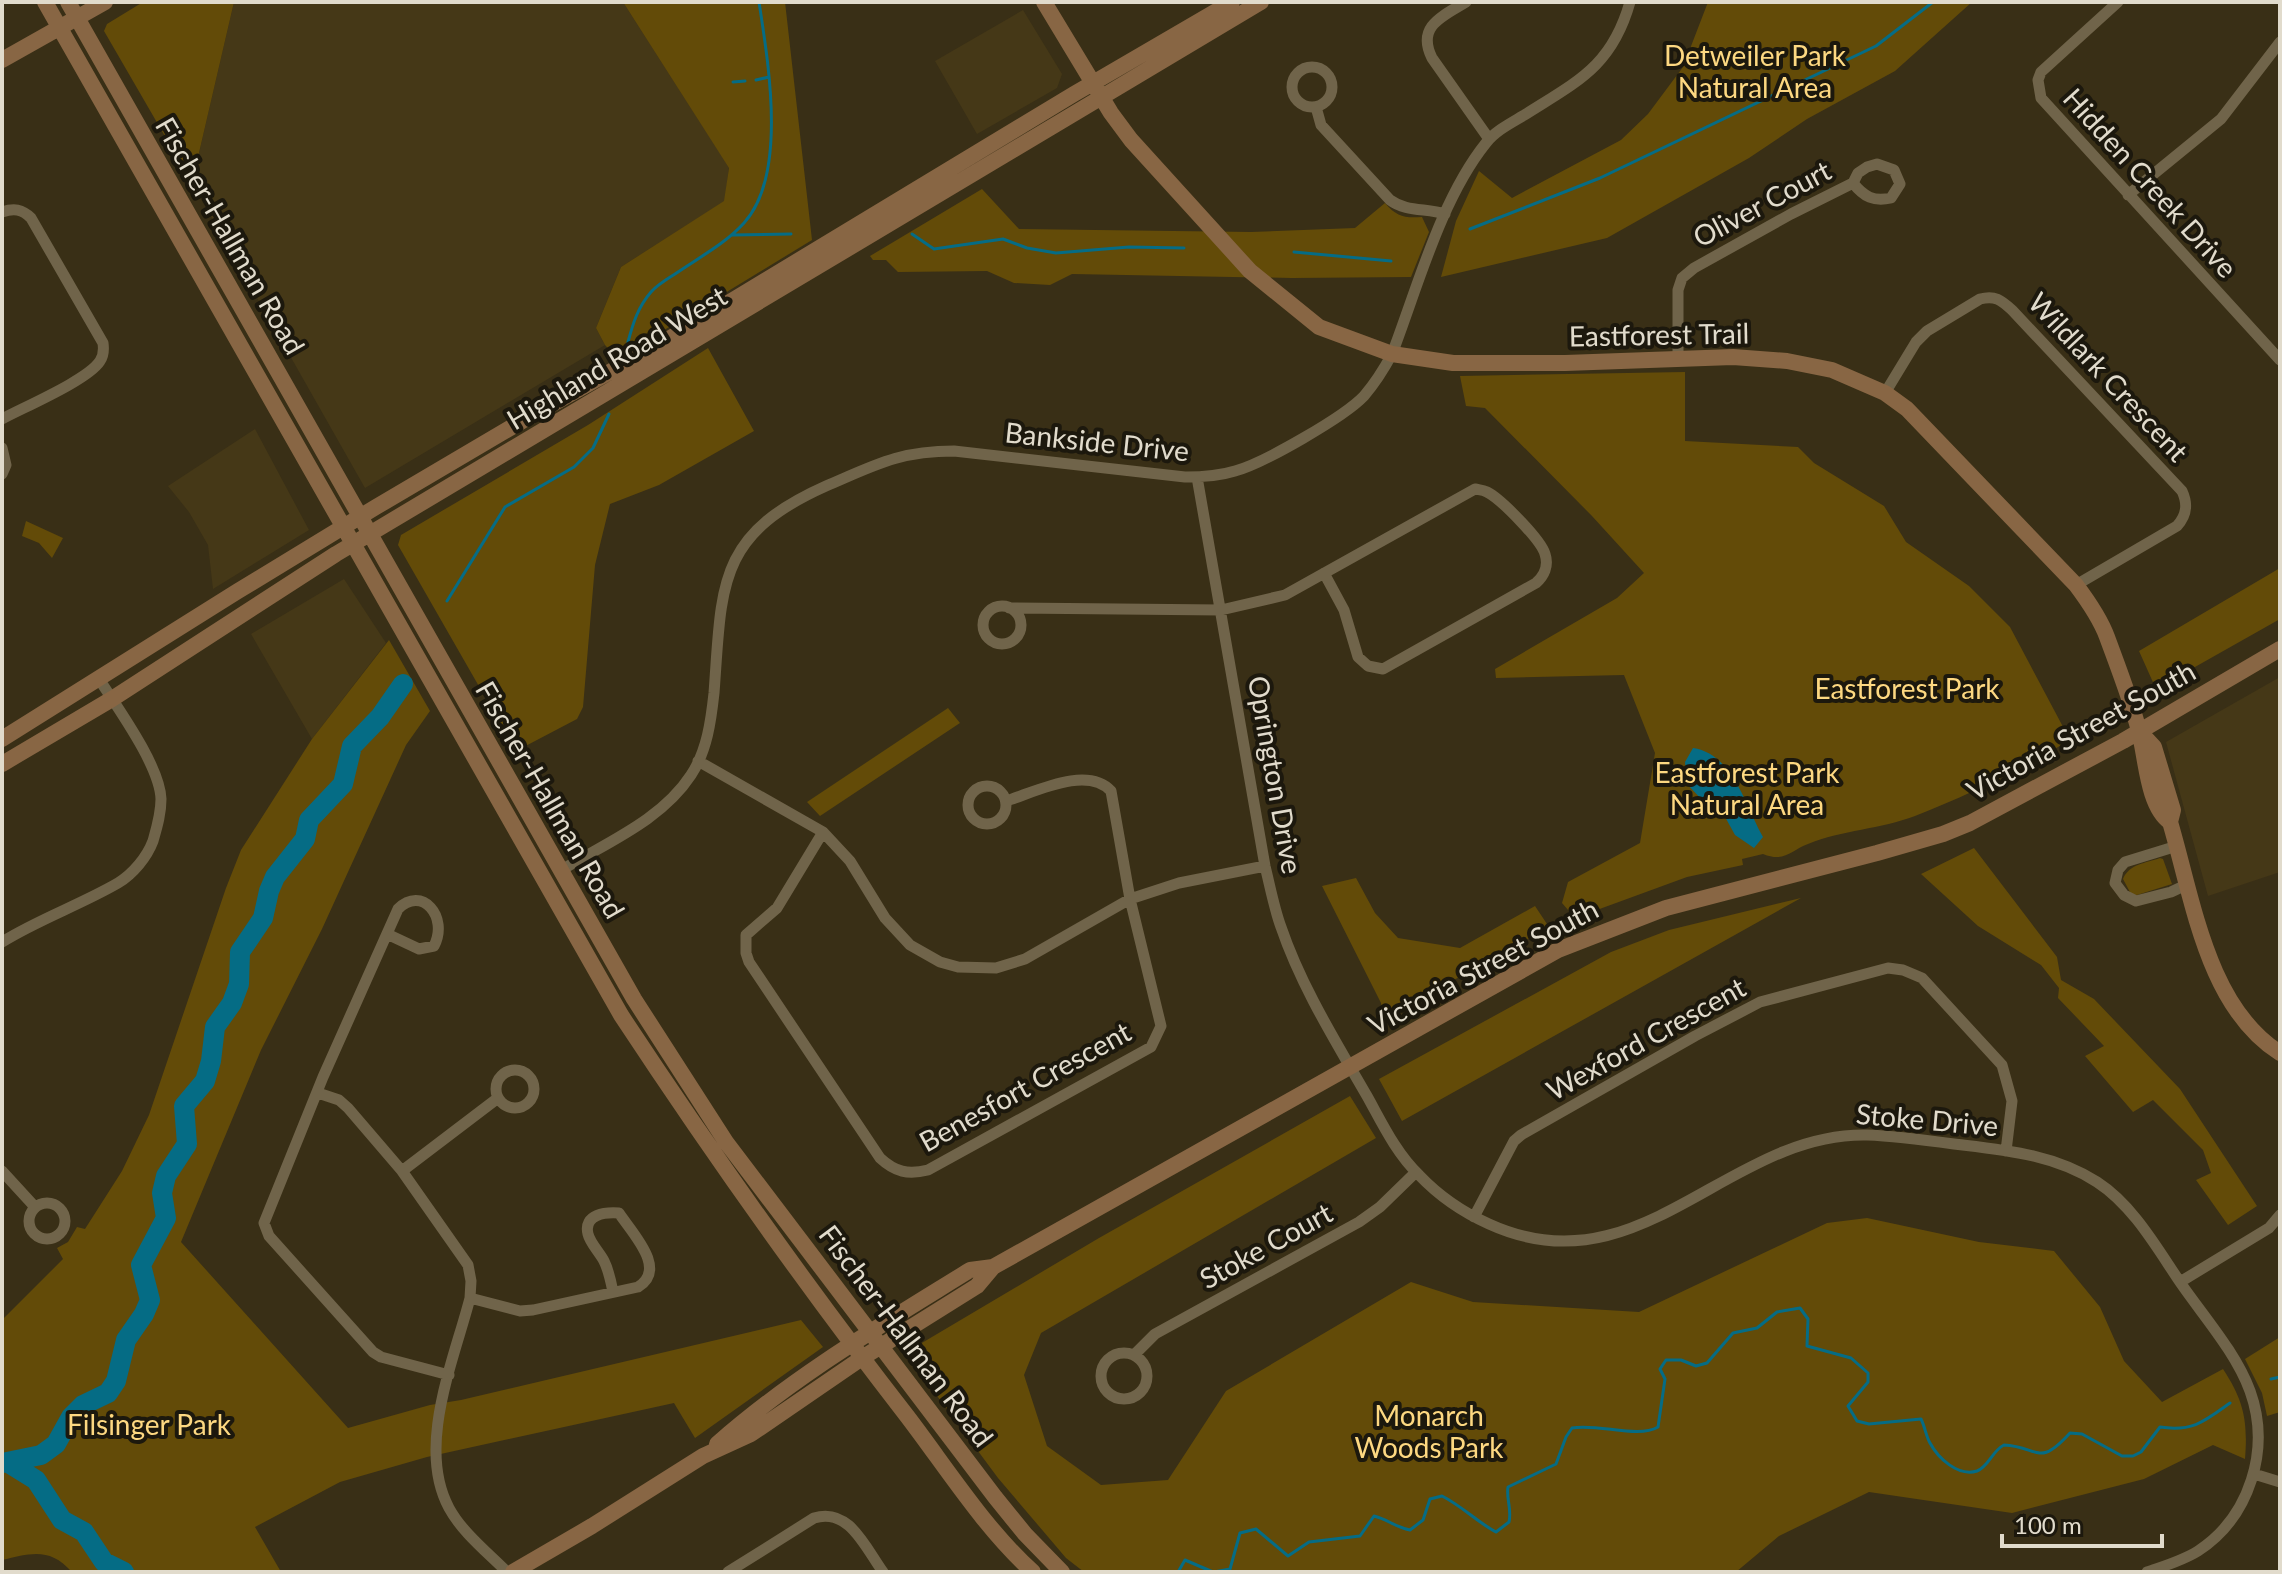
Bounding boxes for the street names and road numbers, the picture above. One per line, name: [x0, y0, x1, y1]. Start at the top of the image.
street label: Hidden Creek Drive: [2057, 81, 2245, 284]
street label: Fischer-Hallman Road: [149, 111, 313, 360]
street label: Oliver Court: [1687, 153, 1836, 254]
street label: Highland Road West: [500, 278, 733, 436]
street label: Wildlark Crescent: [2022, 285, 2196, 468]
street label: Eastforest Trail: [1569, 315, 1749, 353]
street label: Bankside Drive: [1003, 414, 1191, 468]
street label: Victoria Street South: [1960, 653, 2201, 807]
street label: Oprington Drive: [1242, 673, 1310, 876]
street label: Fischer-Hallman Road: [469, 675, 633, 924]
street label: Victoria Street South: [1362, 891, 1604, 1041]
street label: Wexford Crescent: [1540, 969, 1751, 1107]
street label: Benesfort Crescent: [913, 1014, 1136, 1158]
street label: Stoke Drive: [1855, 1096, 2000, 1142]
street label: Stoke Court: [1193, 1195, 1338, 1295]
street label: Fischer-Hallman Road: [812, 1218, 1001, 1453]

